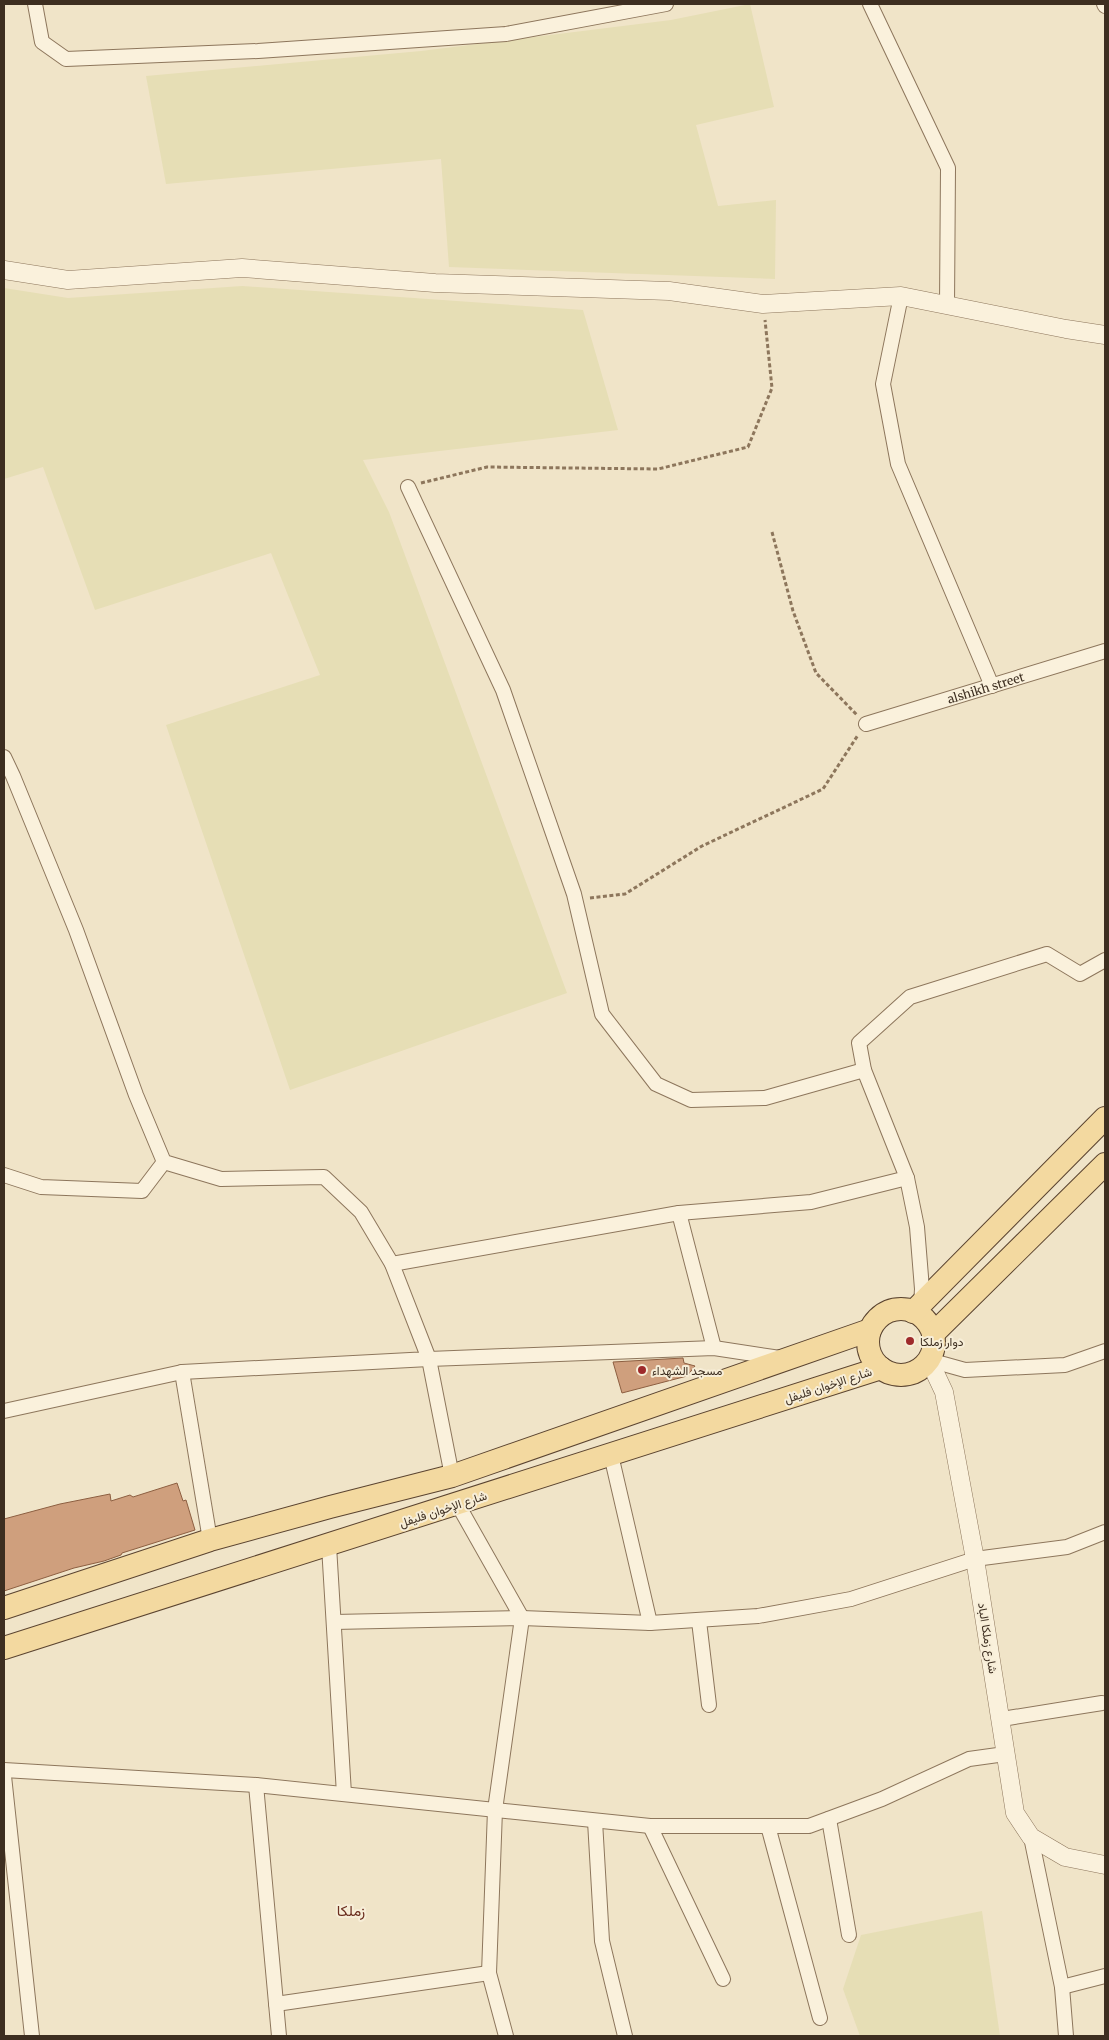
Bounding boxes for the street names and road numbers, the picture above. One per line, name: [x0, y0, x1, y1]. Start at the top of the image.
street label: alshikh street: [945, 669, 1026, 706]
street label: شارع الإخوان فليفل: [782, 1364, 874, 1408]
street label: شارع الإخوان فليفل: [397, 1488, 489, 1532]
street label: شارع زملكا الباد: [973, 1601, 1001, 1675]

